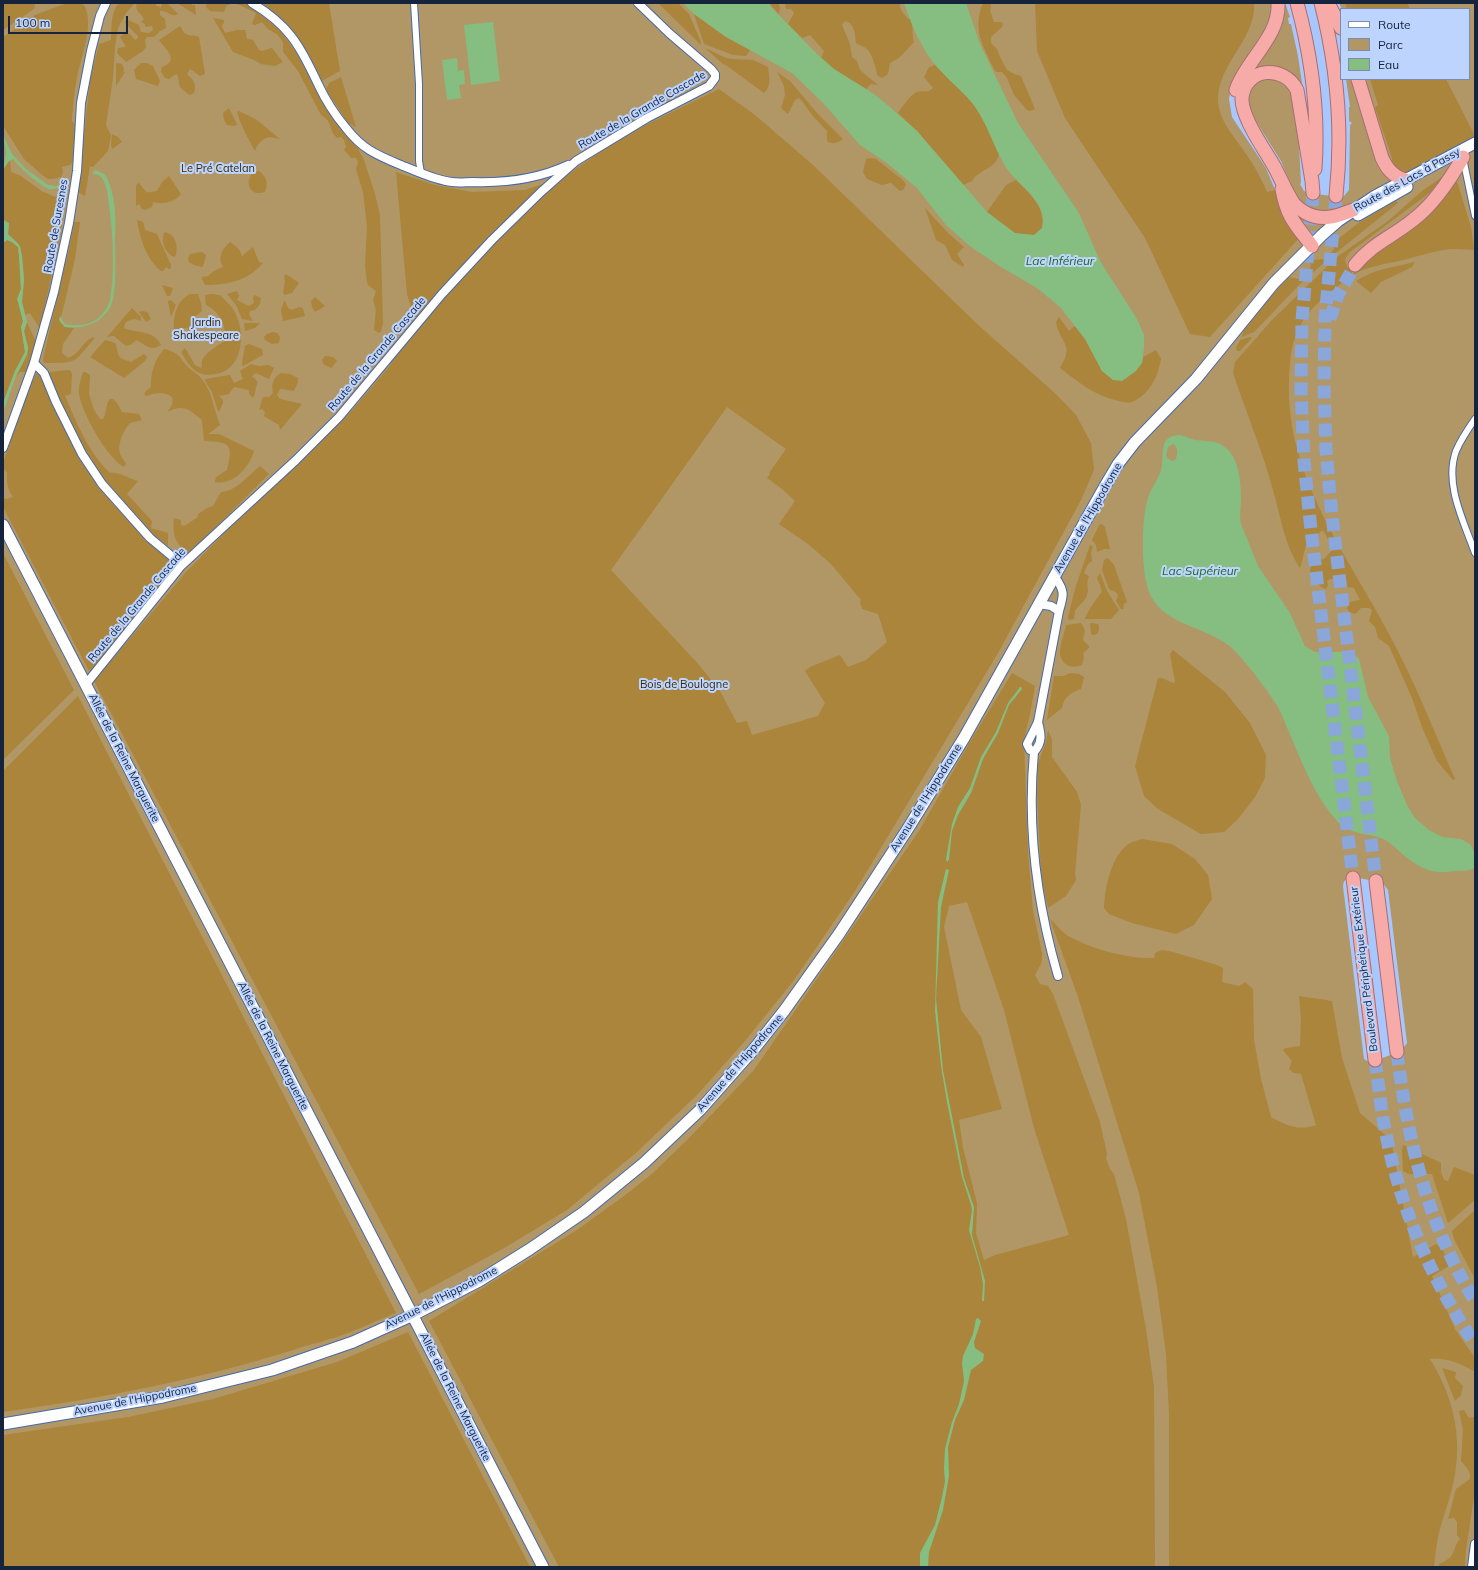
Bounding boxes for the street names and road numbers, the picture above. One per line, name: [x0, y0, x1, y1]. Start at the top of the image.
street label: Route de la Grande Cascade: [576, 68, 708, 152]
street label: Route des Lacs à Passy: [1351, 145, 1463, 215]
street label: Route de Suresnes: [41, 178, 71, 274]
street label: Route de la Grande Cascade: [325, 294, 429, 414]
street label: Avenue de l'Hippodrome: [1051, 461, 1125, 575]
street label: Route de la Grande Cascade: [85, 545, 189, 665]
street label: Allée de la Reine Marguerite: [86, 692, 162, 824]
street label: Avenue de l'Hippodrome: [887, 742, 965, 854]
street label: Boulevard Périphérique Extérieur: [1347, 886, 1381, 1052]
street label: Allée de la Reine Marguerite: [235, 980, 311, 1112]
street label: Avenue de l'Hippodrome: [694, 1012, 786, 1114]
street label: Avenue de l'Hippodrome: [382, 1264, 500, 1332]
street label: Allée de la Reine Marguerite: [417, 1331, 493, 1463]
street label: Avenue de l'Hippodrome: [73, 1382, 197, 1418]

